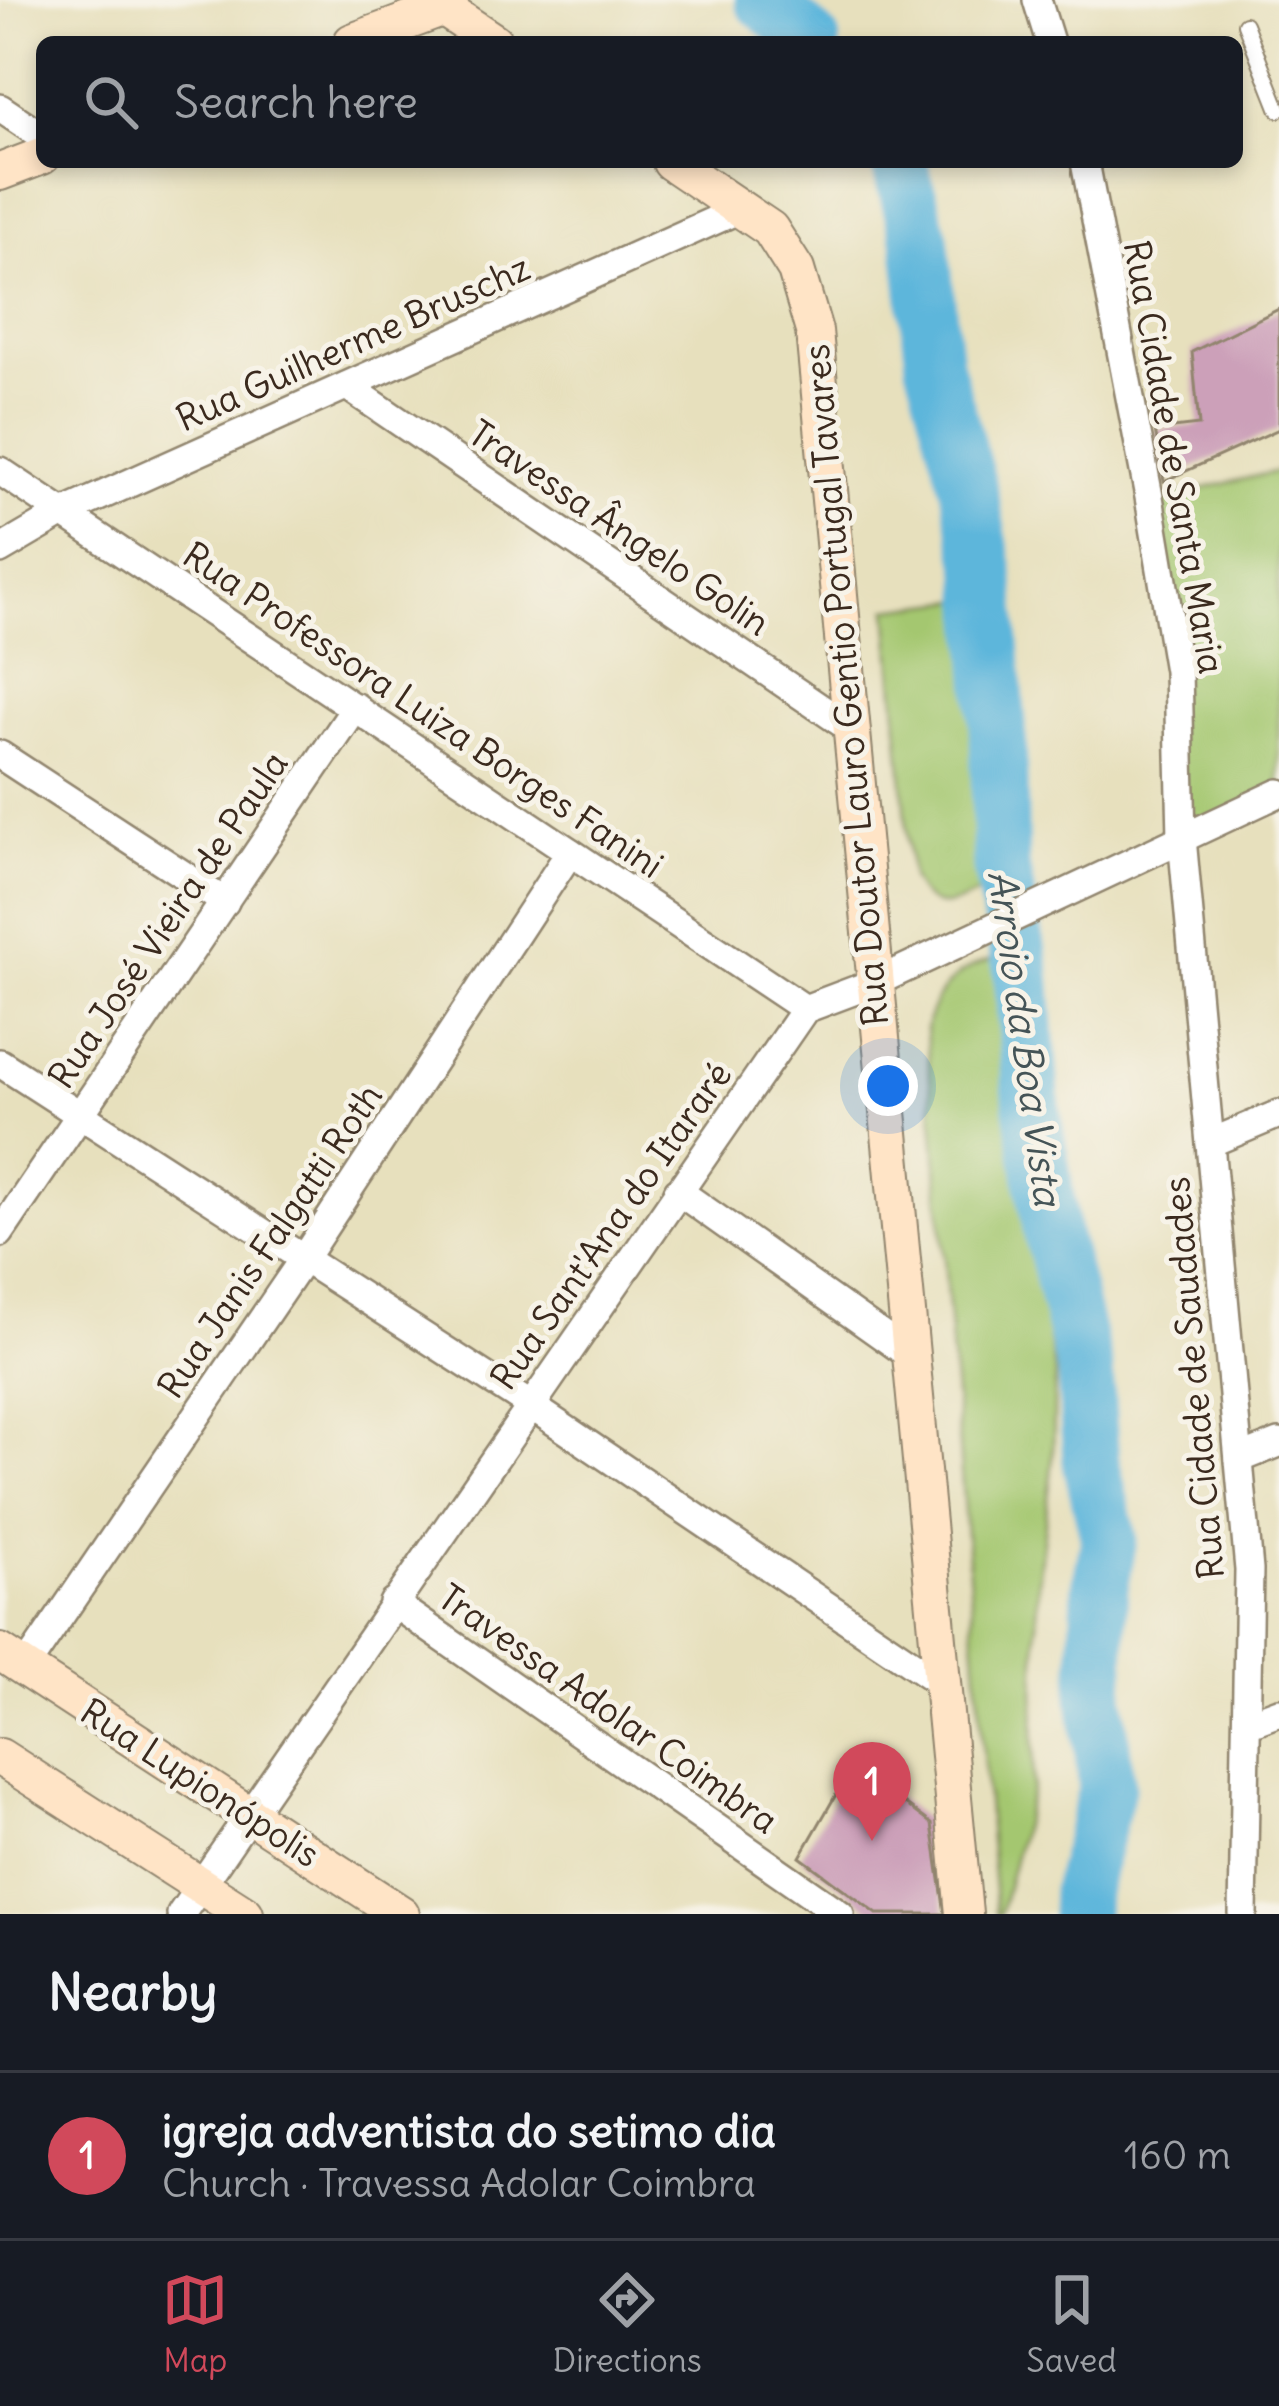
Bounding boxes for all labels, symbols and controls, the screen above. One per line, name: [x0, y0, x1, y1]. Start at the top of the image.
search box: [36, 36, 1243, 168]
icon: search: [78, 69, 144, 135]
text: Search here: [174, 74, 418, 130]
street label: Rua Cidade de Santa Maria: [1114, 237, 1234, 677]
street label: Rua Guilherme Bruschz: [169, 245, 537, 441]
street label: Rua Doutor Lauro Gentio Portugal Tavares: [794, 342, 898, 1028]
street label: Travessa Ângelo Golin: [460, 409, 779, 645]
street label: Rua Professora Luiza Borges Fanini: [174, 532, 672, 888]
street label: Rua José Vieira de Paula: [38, 743, 298, 1097]
water label: Arroio da Boa Vista: [977, 867, 1073, 1211]
street label: Rua Sant'Ana do Itararé: [481, 1053, 741, 1399]
your location: [858, 1056, 918, 1116]
street label: Rua Janis Falgatti Roth: [148, 1075, 392, 1407]
street label: Rua Cidade de Saudades: [1154, 1175, 1234, 1581]
street label: Travessa Adolar Coimbra: [430, 1575, 786, 1843]
street label: Rua Lupionópolis: [72, 1689, 328, 1877]
pin: 1: [833, 1742, 911, 1841]
text: Nearby: [48, 1960, 217, 2024]
text: igreja adventista do setimo dia: [162, 2103, 776, 2159]
text: 1: [79, 2131, 95, 2180]
text: 160 m: [1124, 2131, 1231, 2180]
text: Church · Travessa Adolar Coimbra: [162, 2159, 756, 2208]
tab: Map: [162, 2267, 228, 2381]
tab: Directions: [553, 2267, 702, 2381]
tab: Saved: [1026, 2267, 1117, 2381]

